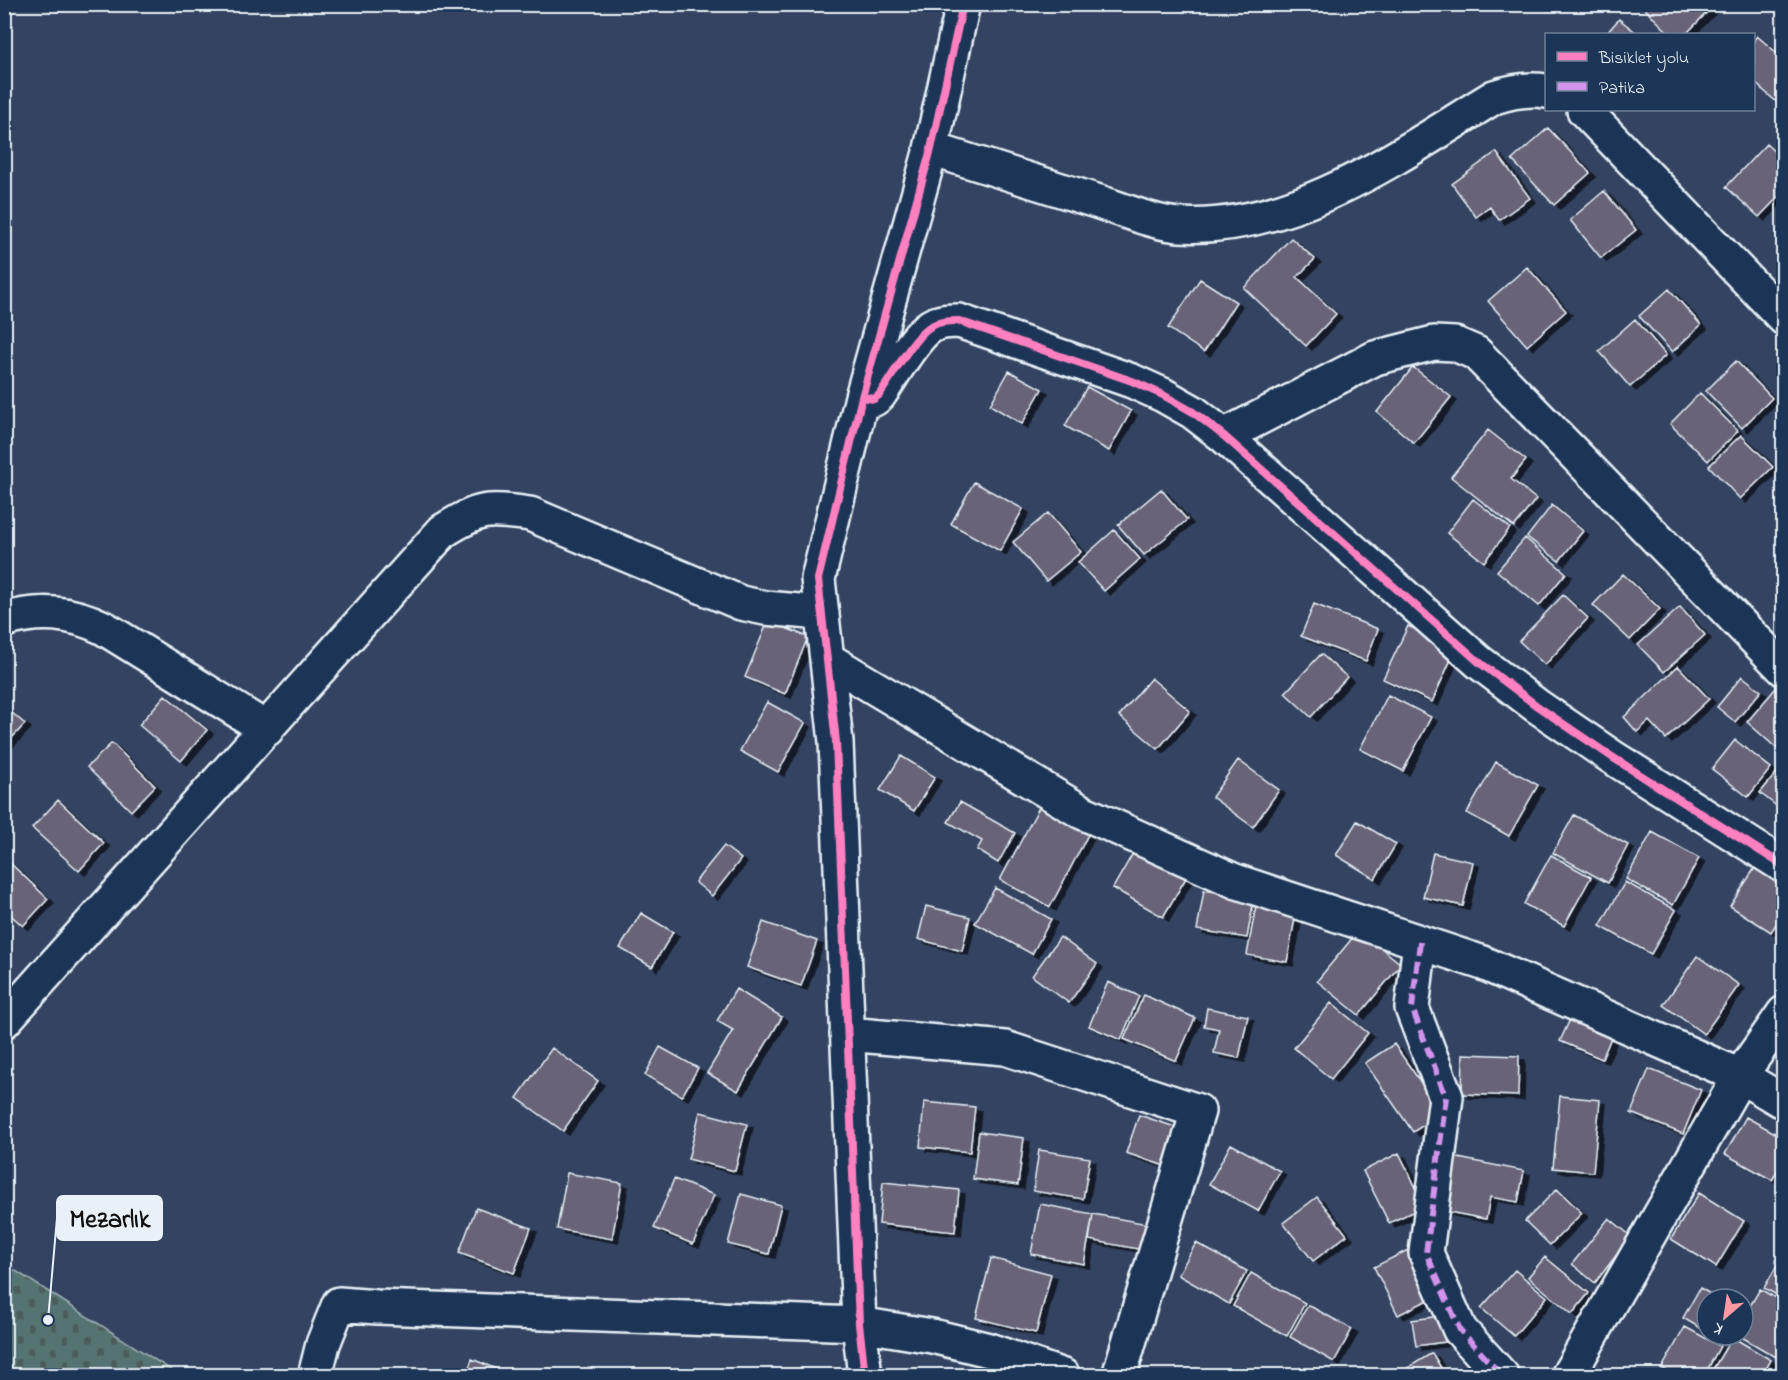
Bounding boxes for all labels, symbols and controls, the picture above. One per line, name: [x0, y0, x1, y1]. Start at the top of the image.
legend: [1545, 33, 1755, 111]
text: Bisiklet yolu: [1598, 46, 1689, 72]
text: Patika: [1599, 76, 1645, 102]
callout: Mezarlık: [57, 1196, 162, 1240]
text: Mezarlık: [70, 1202, 151, 1240]
north arrow: [1695, 1287, 1755, 1347]
text: K: [1708, 1315, 1728, 1341]

